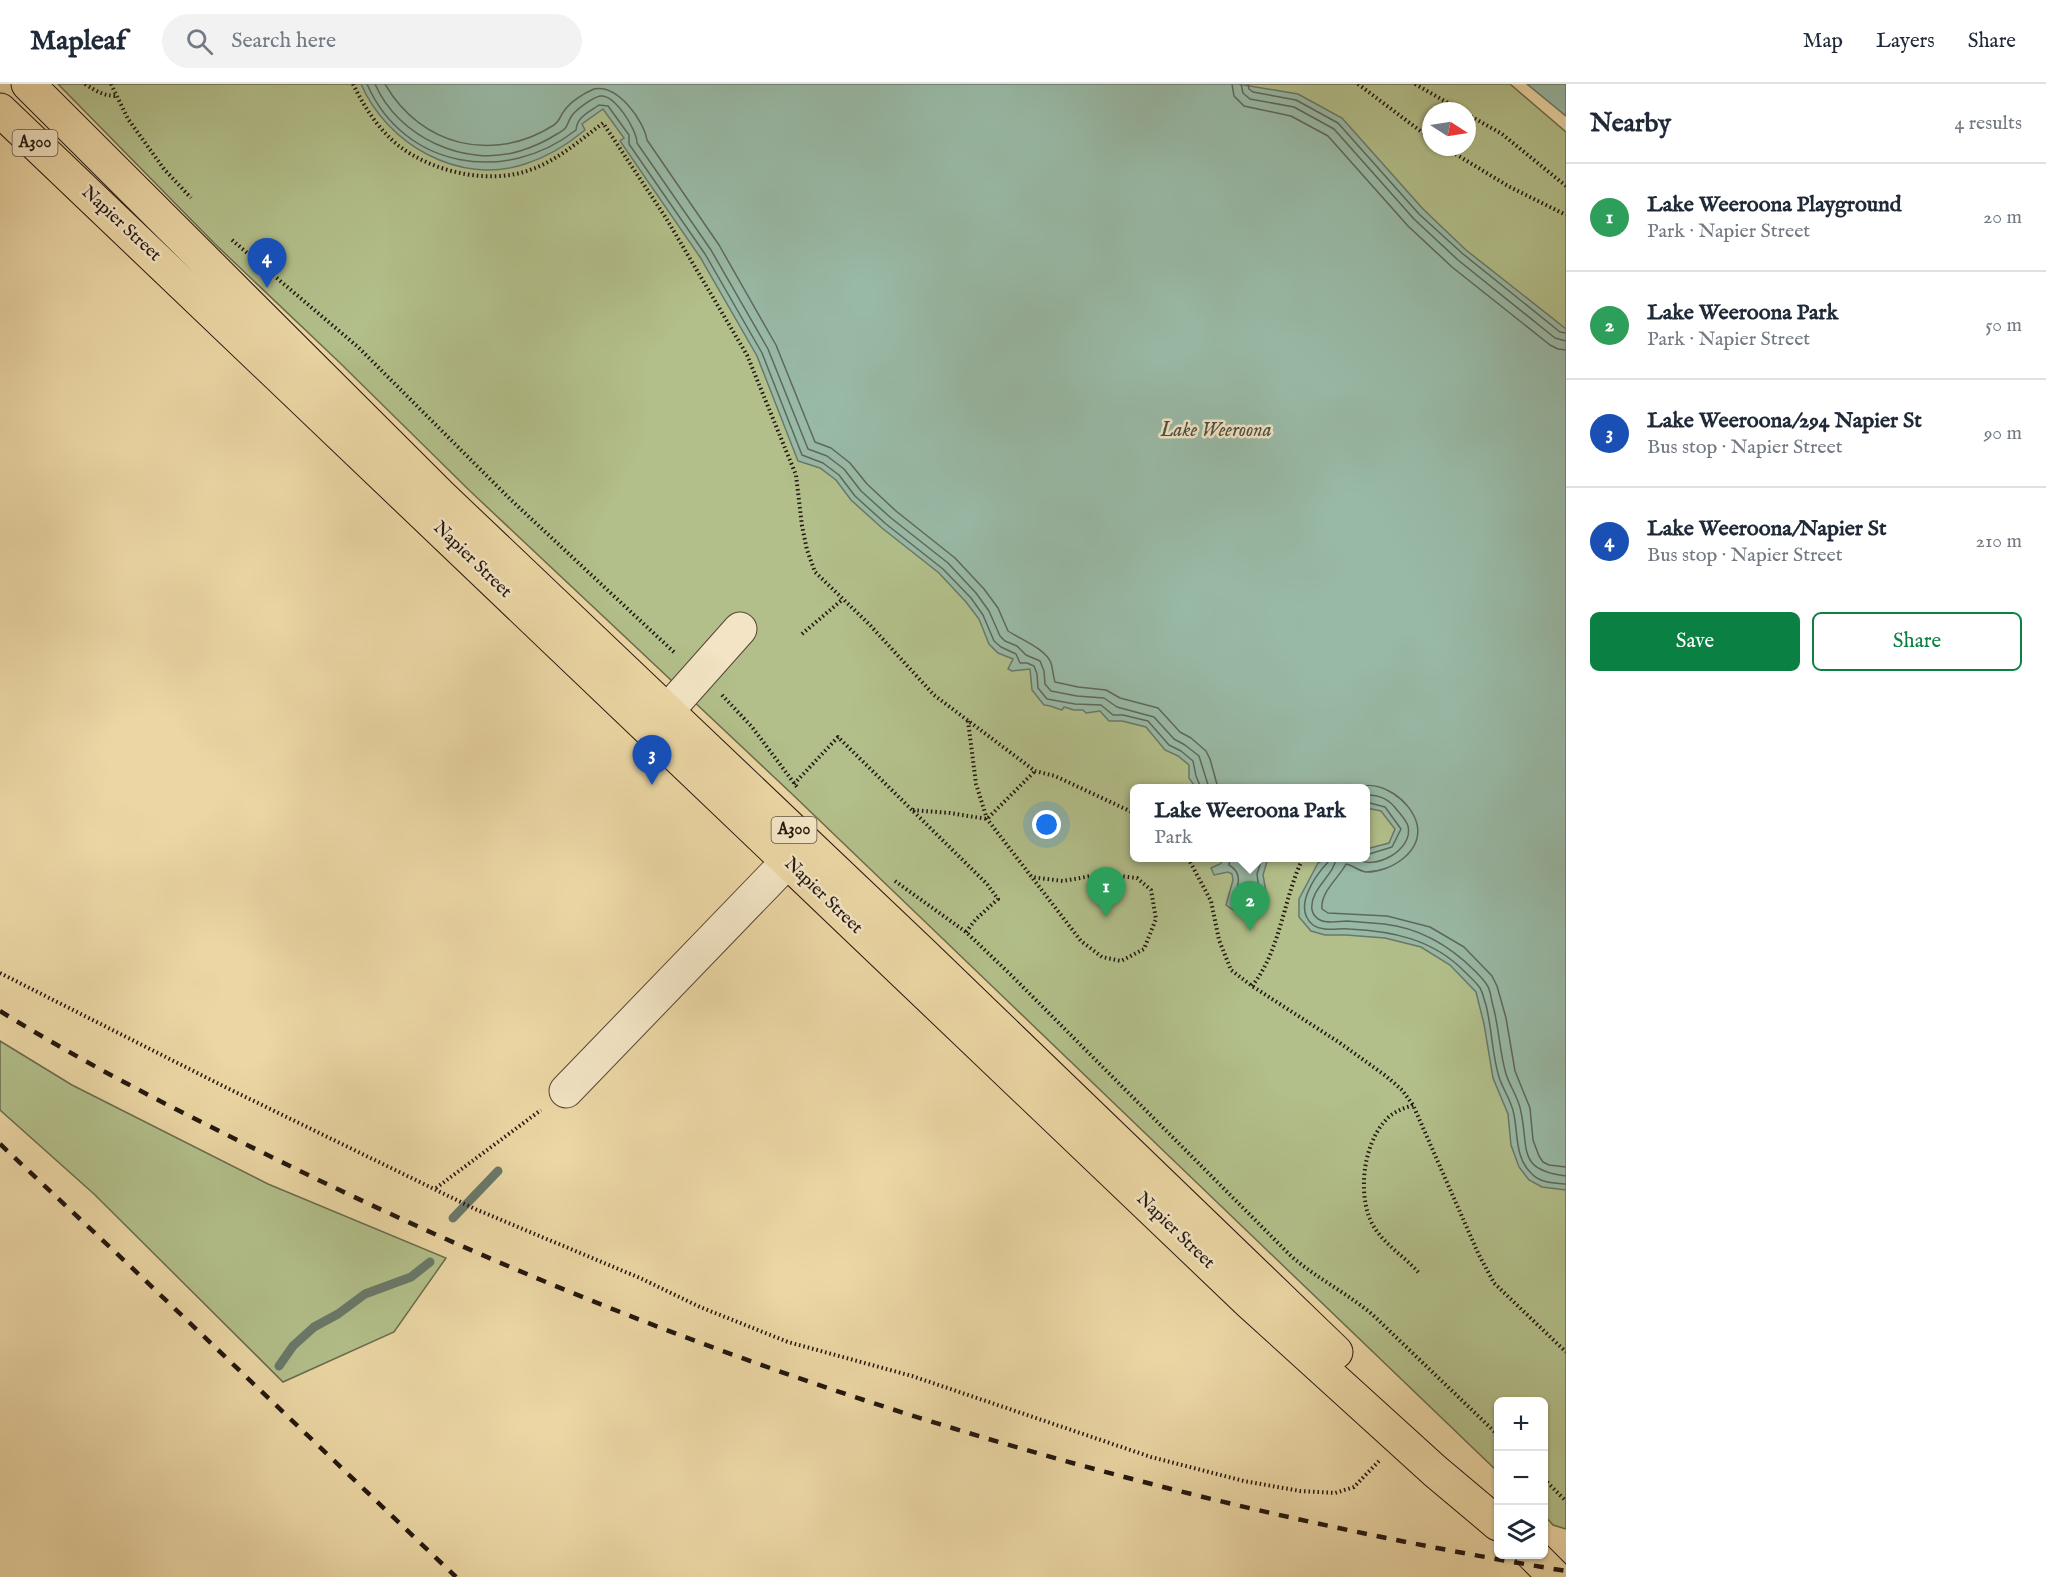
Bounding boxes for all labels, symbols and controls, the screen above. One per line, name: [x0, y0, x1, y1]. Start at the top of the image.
search box: [162, 14, 582, 68]
text: Mapleaf: [30, 24, 126, 59]
icon: search: [183, 25, 216, 58]
text: Search here: [231, 27, 336, 55]
text: Map: [1803, 28, 1843, 55]
text: Layers: [1876, 28, 1935, 55]
text: Share: [1968, 28, 2016, 55]
north arrow: [1422, 102, 1476, 156]
text: Nearby: [1590, 107, 1671, 140]
text: 4 results: [1955, 111, 2022, 136]
road number: A300: [12, 130, 57, 156]
street label: Napier Street: [76, 181, 166, 267]
text: Lake Weeroona Playground: [1647, 191, 1902, 219]
text: 1: [1606, 205, 1613, 230]
text: 20 m: [1983, 205, 2022, 230]
text: Park · Napier Street: [1647, 219, 1810, 244]
pin: 4: [248, 238, 286, 288]
text: Lake Weeroona Park: [1647, 299, 1838, 327]
text: 2: [1605, 313, 1614, 338]
text: 50 m: [1985, 313, 2022, 338]
text: Park · Napier Street: [1647, 327, 1810, 352]
text: Lake Weeroona/294 Napier St: [1647, 407, 1922, 435]
water label: Lake Weeroona: [1159, 418, 1272, 443]
text: 3: [1606, 421, 1613, 446]
text: 90 m: [1984, 421, 2022, 446]
text: Bus stop · Napier Street: [1647, 435, 1843, 460]
text: Lake Weeroona/Napier St: [1647, 515, 1887, 543]
street label: Napier Street: [428, 517, 516, 603]
text: 4: [1605, 529, 1614, 554]
text: 210 m: [1976, 529, 2022, 554]
text: Bus stop · Napier Street: [1647, 543, 1843, 568]
button: Save: [1590, 612, 1800, 671]
button: Share: [1812, 612, 2022, 671]
pin: 3: [632, 736, 672, 785]
popup: [1130, 784, 1370, 862]
text: Lake Weeroona Park: [1154, 797, 1346, 825]
your location: [1032, 810, 1061, 839]
road number: A300: [772, 817, 816, 843]
text: Park: [1154, 825, 1192, 850]
street label: Napier Street: [779, 853, 867, 939]
pin: 1: [1086, 868, 1126, 917]
pin: 2: [1230, 882, 1270, 931]
street label: Napier Street: [1131, 1188, 1219, 1274]
map controls: [1494, 1397, 1548, 1559]
button: +: [1494, 1397, 1548, 1451]
button: −: [1494, 1451, 1548, 1505]
button: layers: [1494, 1505, 1548, 1559]

